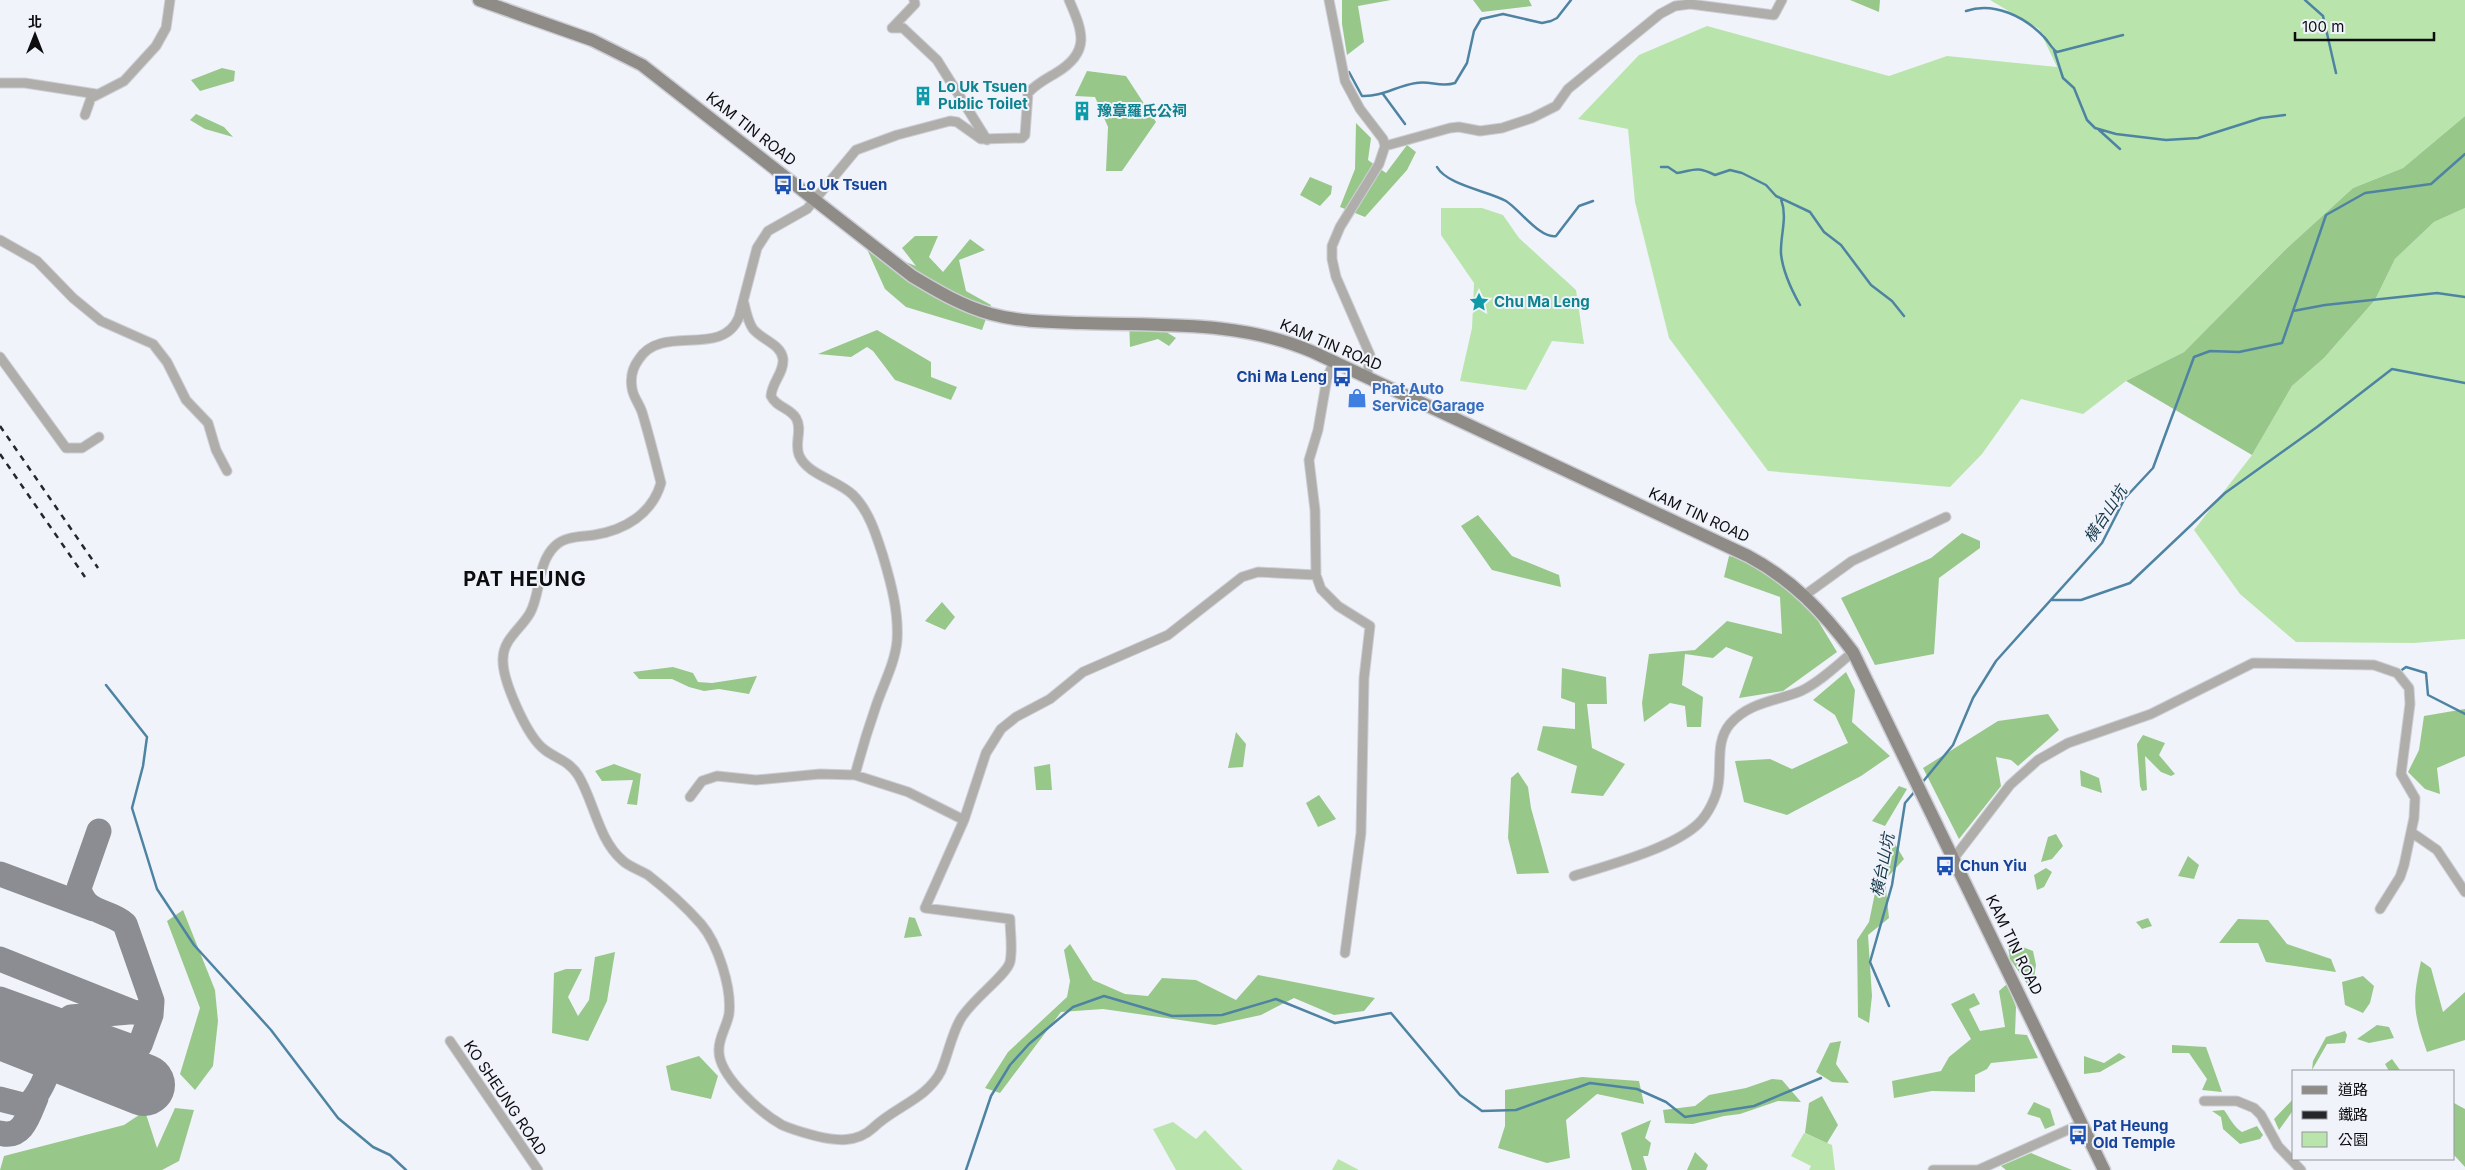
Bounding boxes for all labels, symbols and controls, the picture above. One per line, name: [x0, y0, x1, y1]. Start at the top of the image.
north arrow: [10, 10, 60, 60]
scale bar: [2295, 10, 2434, 42]
text: 北: [28, 13, 42, 30]
text: 100 m: [2302, 17, 2344, 36]
place label: Lo Uk Tsuen Public Toilet: [938, 77, 1028, 113]
building icon: Lo Uk Tsuen Public Toilet: [912, 85, 934, 107]
street label: KAM TIN ROAD: [702, 87, 800, 170]
building icon: 豫章羅氏公祠: [1071, 100, 1093, 122]
place label: 豫章羅氏公祠: [1097, 101, 1187, 120]
bus stop icon: Lo Uk Tsuen: [772, 174, 794, 196]
place label: Lo Uk Tsuen: [798, 175, 887, 194]
place icon: Chu Ma Leng: [1468, 291, 1490, 313]
place label: Chu Ma Leng: [1494, 292, 1590, 311]
street label: KAM TIN ROAD: [1277, 314, 1385, 375]
bus stop icon: Chi Ma Leng: [1331, 366, 1353, 388]
place label: Chi Ma Leng: [1236, 367, 1327, 386]
place label: Phat Auto Service Garage: [1372, 379, 1485, 415]
shop icon: Phat Auto Service Garage: [1346, 387, 1368, 409]
water label: 橫台山坑: [2079, 480, 2132, 546]
street label: KAM TIN ROAD: [1646, 483, 1753, 546]
district label: PAT HEUNG: [463, 567, 587, 591]
water label: 橫台山坑: [1866, 830, 1898, 898]
bus stop icon: Chun Yiu: [1934, 855, 1956, 877]
place label: Chun Yiu: [1960, 856, 2027, 875]
street label: KAM TIN ROAD: [1982, 892, 2047, 998]
street label: KO SHEUNG ROAD: [460, 1037, 551, 1159]
legend: [2292, 1070, 2455, 1160]
text: 道路: [2338, 1080, 2368, 1099]
text: 鐵路: [2338, 1105, 2368, 1124]
place label: Pat Heung Old Temple: [2093, 1116, 2176, 1152]
bus stop icon: Pat Heung Old Temple: [2067, 1124, 2089, 1146]
text: 公園: [2338, 1130, 2368, 1149]

